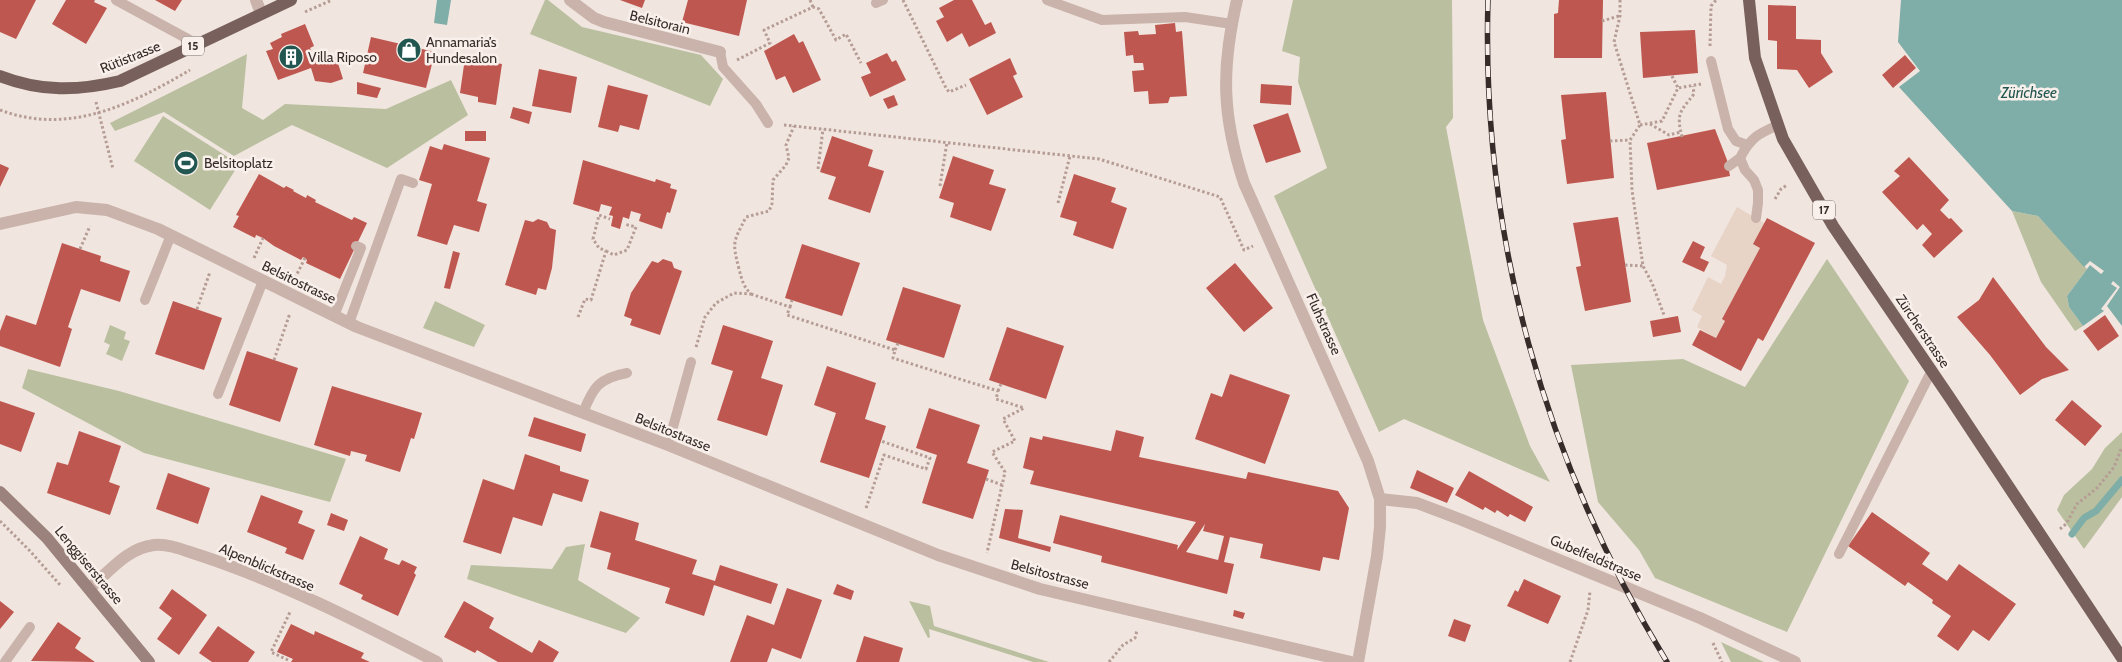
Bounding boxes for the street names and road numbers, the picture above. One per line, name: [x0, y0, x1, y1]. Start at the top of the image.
street label: Belsitorain: [628, 6, 692, 38]
road number: 15: [182, 36, 204, 56]
street label: Rütistrasse: [97, 37, 163, 77]
road number: 17: [1813, 200, 1835, 220]
street label: Belsitostrasse: [259, 256, 339, 308]
street label: Fluhstrasse: [1302, 290, 1346, 358]
street label: Zürcherstrasse: [1892, 291, 1954, 371]
street label: Belsitostrasse: [632, 409, 714, 455]
street label: Lenggiserstrasse: [51, 522, 127, 608]
street label: Gubelfeldstrasse: [1547, 531, 1645, 585]
street label: Alpenblickstrasse: [217, 539, 317, 595]
street label: Belsitostrasse: [1009, 555, 1091, 593]

